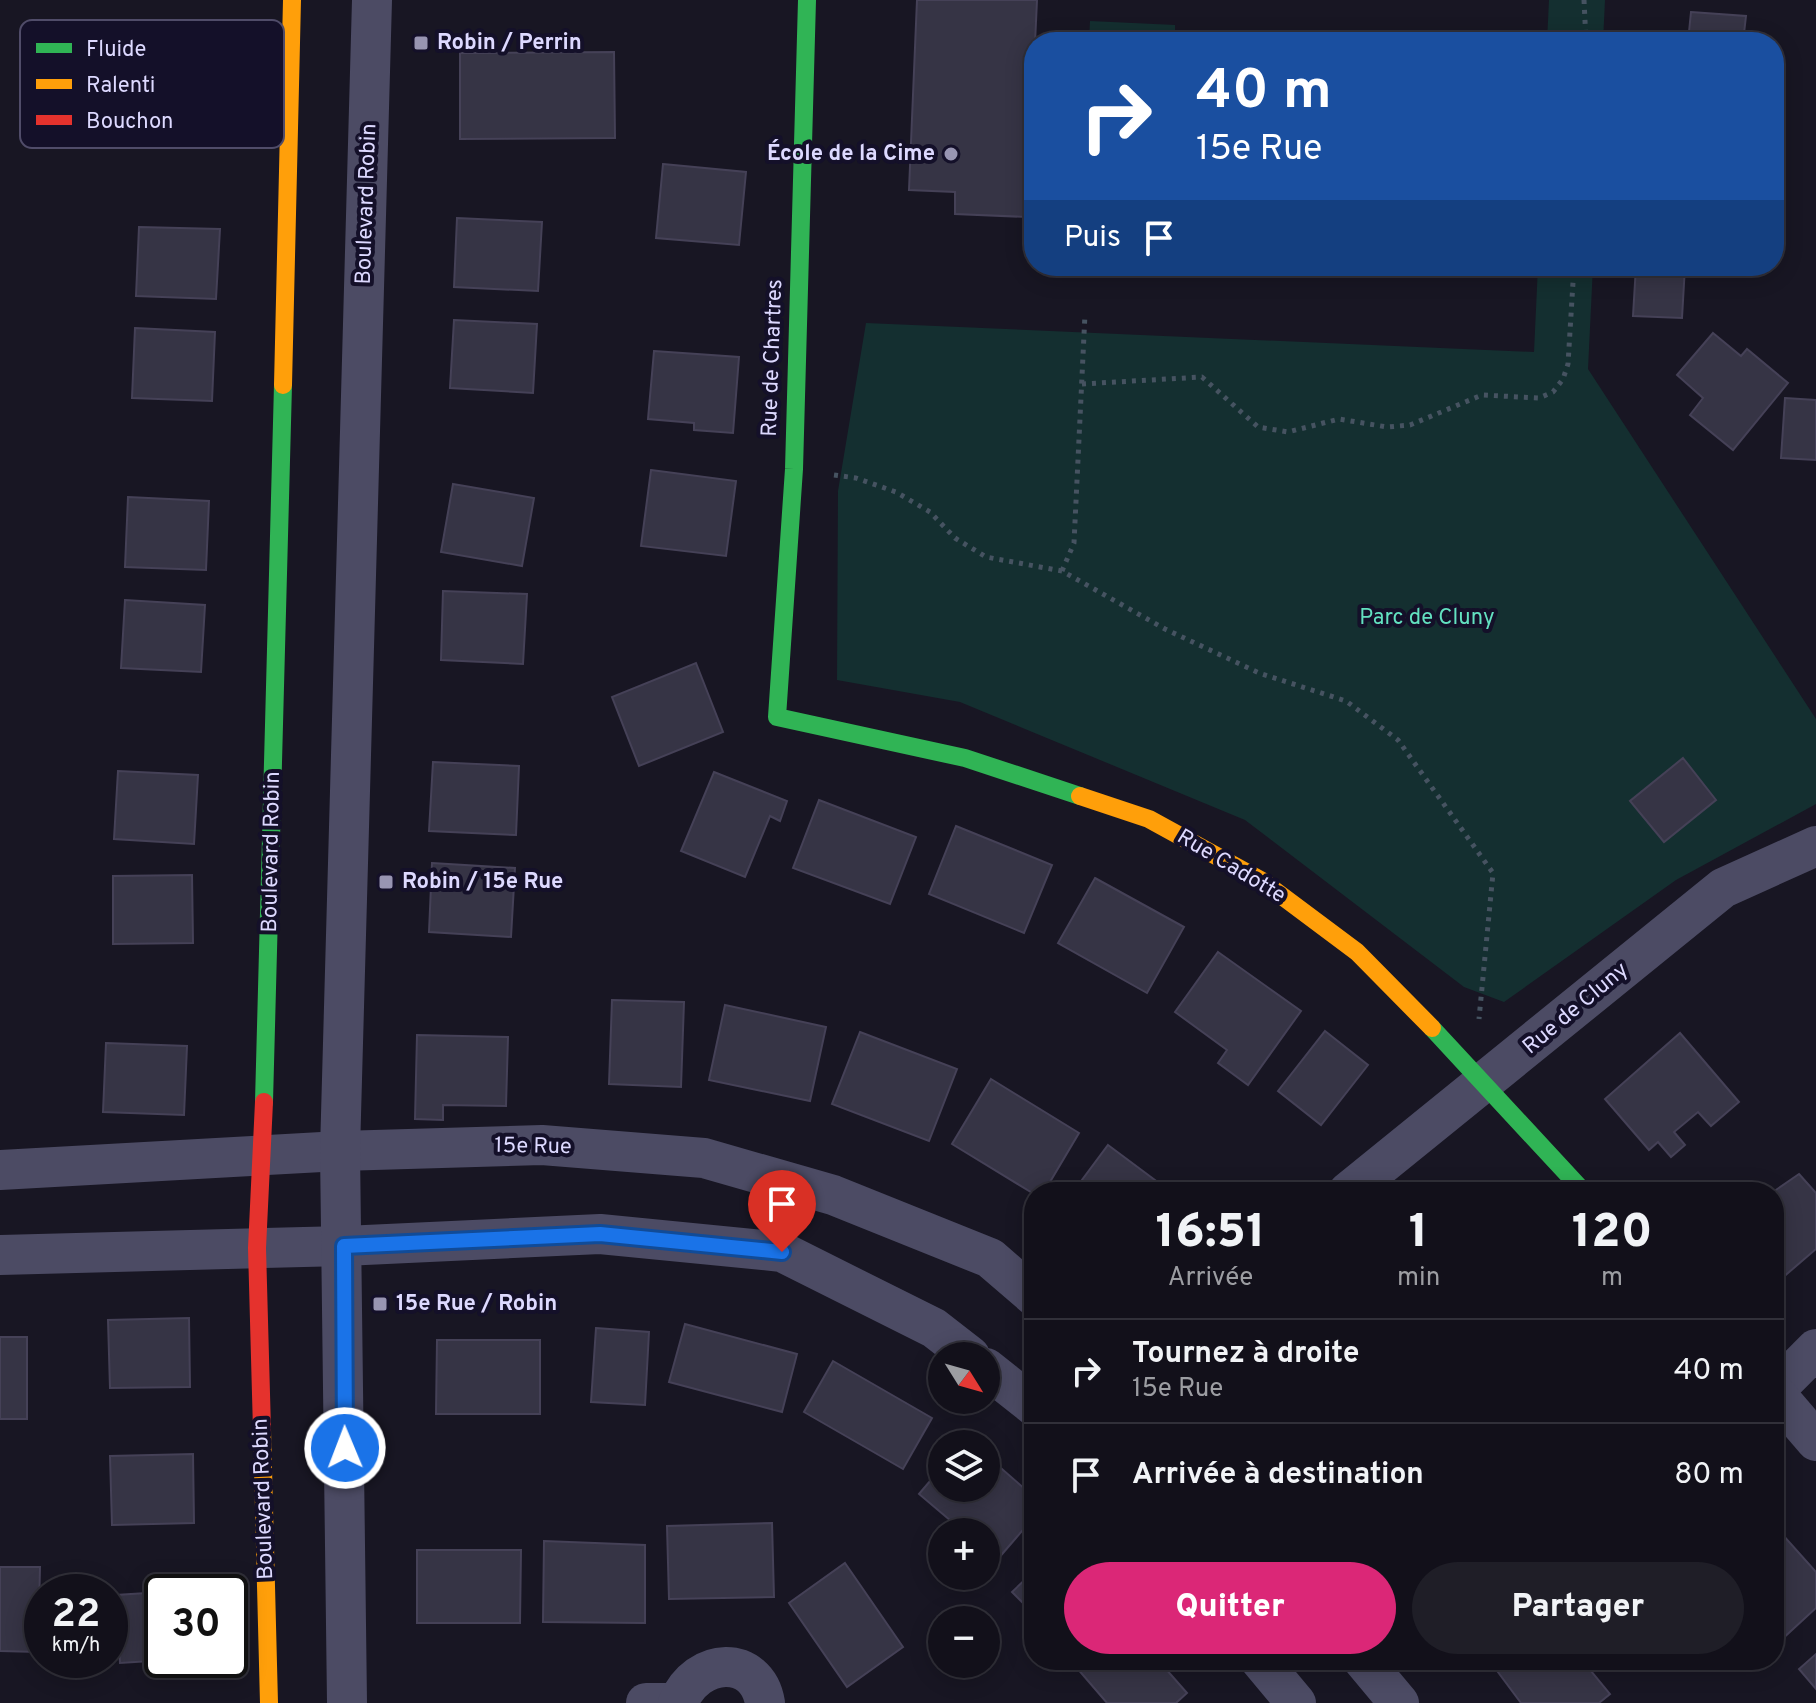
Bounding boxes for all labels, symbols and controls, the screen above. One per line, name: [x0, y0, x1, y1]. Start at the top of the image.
legend: [20, 20, 284, 148]
place label: Robin / Perrin: [437, 30, 582, 57]
marker: Robin / Perrin: [412, 34, 430, 52]
text: Fluide: [86, 37, 146, 64]
text: 40 m: [1196, 58, 1332, 128]
icon: right: [1064, 64, 1168, 168]
text: Ralenti: [86, 73, 155, 100]
text: Bouchon: [86, 109, 173, 136]
street label: Boulevard Robin: [351, 123, 383, 285]
text: 15e Rue: [1196, 127, 1322, 173]
place label: École de la Cime: [767, 139, 935, 168]
marker: École de la Cime: [942, 145, 960, 163]
icon: arrive: [1137, 216, 1181, 260]
text: Puis: [1064, 220, 1121, 257]
street label: Rue de Chartres: [757, 279, 789, 437]
park label: Parc de Cluny: [1359, 605, 1495, 632]
street label: Boulevard Robin: [257, 771, 287, 933]
street label: Rue Cadotte: [1172, 824, 1290, 910]
place label: Robin / 15e Rue: [402, 869, 563, 896]
marker: Robin / 15e Rue: [377, 873, 395, 891]
street label: Rue de Cluny: [1518, 957, 1634, 1061]
street label: 15e Rue: [494, 1133, 572, 1161]
pin: [748, 1170, 816, 1252]
icon: arrive: [760, 1182, 804, 1226]
text: 16:51: [1155, 1204, 1266, 1264]
text: 1: [1409, 1204, 1428, 1264]
text: 120: [1572, 1204, 1653, 1264]
text: Arrivée: [1168, 1262, 1253, 1295]
text: min: [1397, 1262, 1440, 1295]
text: m: [1601, 1262, 1623, 1295]
place label: 15e Rue / Robin: [396, 1291, 557, 1318]
marker: 15e Rue / Robin: [371, 1295, 389, 1313]
text: Tournez à droite: [1132, 1336, 1360, 1373]
north arrow: [928, 1342, 1000, 1414]
map controls: [928, 1342, 1000, 1678]
icon: right: [1064, 1349, 1108, 1393]
text: 40 m: [1674, 1353, 1744, 1390]
text: 15e Rue: [1132, 1373, 1223, 1406]
position arrow: [303, 1406, 387, 1490]
street label: Boulevard Robin: [248, 1418, 280, 1580]
button: layers: [928, 1430, 1000, 1502]
icon: arrive: [1064, 1453, 1108, 1497]
text: Arrivée à destination: [1132, 1457, 1424, 1494]
text: 80 m: [1674, 1457, 1744, 1494]
button: +: [928, 1518, 1000, 1590]
button: Quitter: [1064, 1562, 1396, 1654]
button: Partager: [1412, 1562, 1744, 1654]
speed limit sign: 30: [144, 1574, 248, 1678]
text: 22: [52, 1591, 100, 1641]
button: −: [928, 1606, 1000, 1678]
text: km/h: [52, 1633, 100, 1659]

